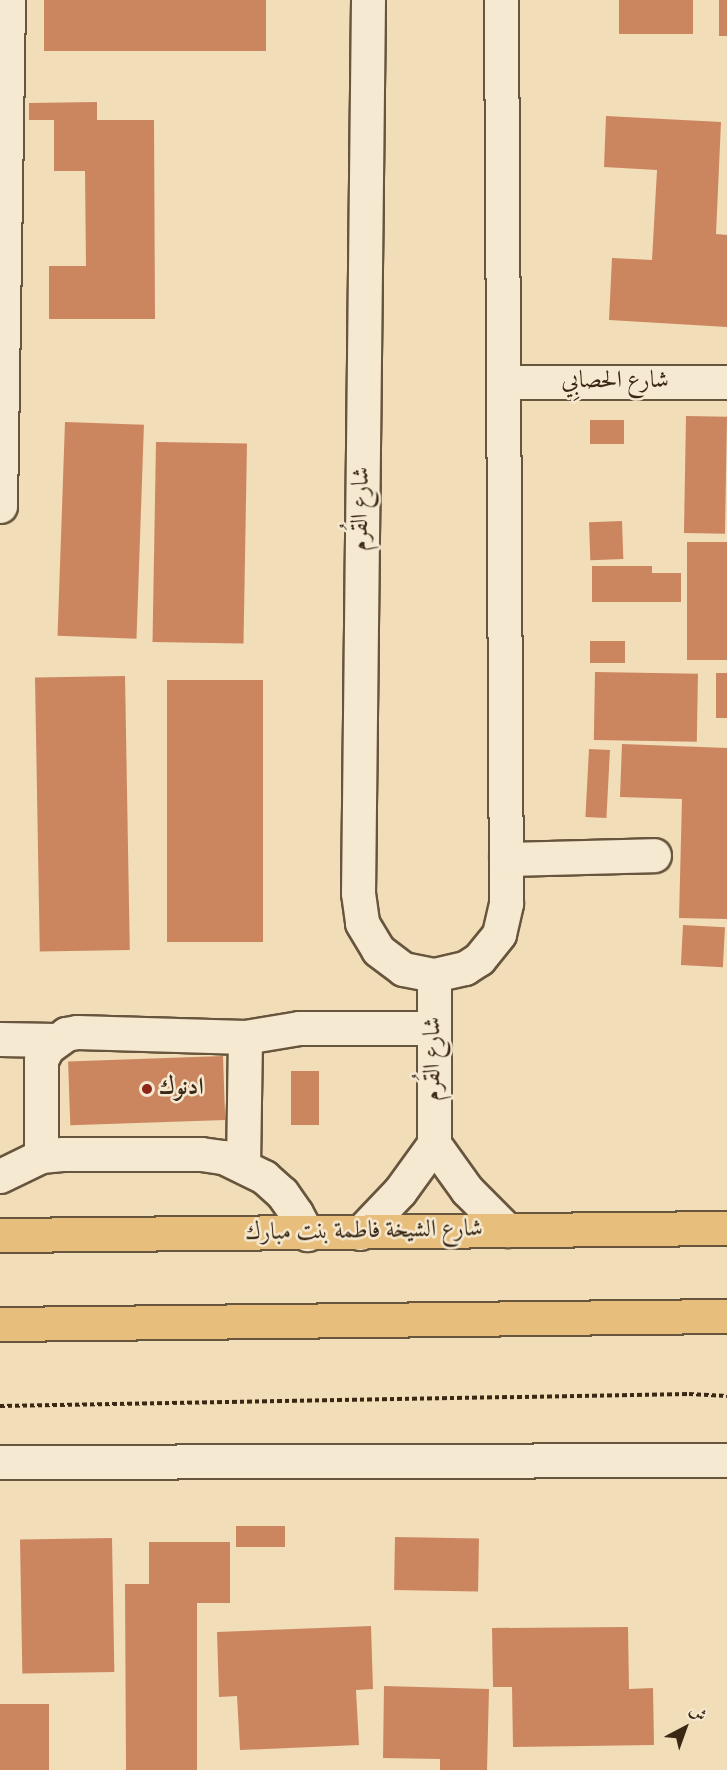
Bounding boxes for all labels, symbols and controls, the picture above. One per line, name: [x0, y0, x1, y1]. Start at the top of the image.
street label: شارع الحصابِي: [561, 368, 669, 396]
street label: شارع القُرم: [347, 467, 377, 551]
street label: شارع القُرم: [420, 1017, 448, 1101]
place label: ادنوك: [159, 1075, 204, 1103]
marker: ادنوك: [140, 1082, 154, 1096]
street label: شارع الشيخة فاطمة بنت مبارك: [245, 1216, 483, 1248]
north arrow: [655, 1698, 715, 1758]
text: ش: [684, 1700, 711, 1728]

